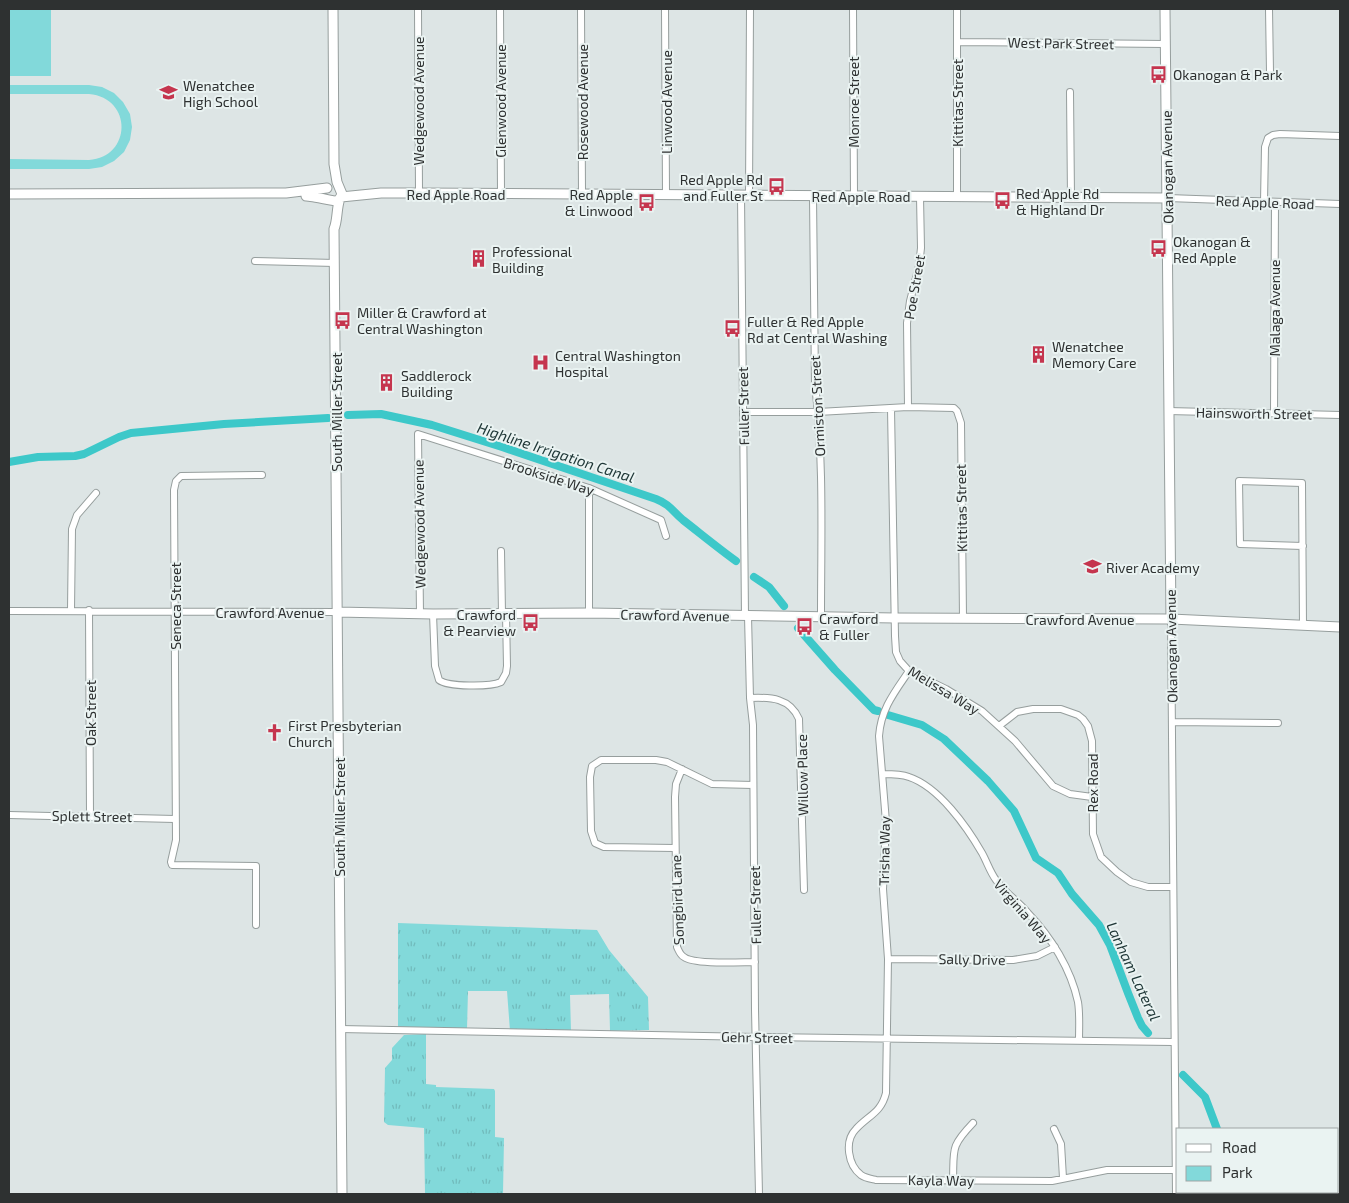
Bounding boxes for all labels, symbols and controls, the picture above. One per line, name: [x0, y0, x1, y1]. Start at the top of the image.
street label: West Park Street: [1008, 34, 1114, 52]
street label: Wedgewood Avenue: [410, 37, 427, 165]
street label: Glenwood Avenue: [492, 44, 509, 158]
street label: Rosewood Avenue: [574, 44, 591, 160]
street label: Linwood Avenue: [658, 50, 675, 154]
street label: Monroe Street: [845, 56, 862, 148]
street label: Kittitas Street: [949, 59, 966, 147]
bus stop icon: Okanogan & Park: [1149, 64, 1169, 84]
place label: Okanogan & Park: [1173, 66, 1283, 83]
place label: Wenatchee High School: [183, 77, 259, 110]
school or university icon: Wenatchee High School: [159, 83, 179, 103]
street label: Okanogan Avenue: [1158, 110, 1176, 224]
place label: Red Apple Rd and Fuller St: [680, 171, 763, 204]
bus stop icon: Red Apple Rd and Fuller St: [767, 177, 787, 197]
place label: Red Apple Rd & Highland Dr: [1016, 185, 1105, 218]
street label: Red Apple Road: [407, 186, 505, 203]
place label: Red Apple & Linwood: [565, 186, 633, 219]
street label: Red Apple Road: [812, 188, 910, 205]
bus stop icon: Red Apple Rd & Highland Dr: [992, 191, 1012, 211]
bus stop icon: Red Apple & Linwood: [637, 192, 657, 212]
street label: Red Apple Road: [1215, 192, 1315, 212]
place label: Okanogan & Red Apple: [1173, 233, 1251, 266]
bus stop icon: Okanogan & Red Apple: [1149, 239, 1169, 259]
place label: Professional Building: [492, 243, 573, 276]
building icon: Professional Building: [468, 249, 488, 269]
street label: Poe Street: [900, 253, 928, 321]
street label: Malaga Avenue: [1266, 260, 1283, 356]
place label: Miller & Crawford at Central Washington: [357, 304, 487, 337]
bus stop icon: Miller & Crawford at Central Washington: [333, 310, 353, 330]
place label: Fuller & Red Apple Rd at Central Washing: [747, 313, 888, 346]
bus stop icon: Fuller & Red Apple Rd at Central Washing: [723, 319, 743, 339]
place label: Wenatchee Memory Care: [1052, 338, 1136, 371]
building icon: Wenatchee Memory Care: [1028, 344, 1048, 364]
place label: Central Washington Hospital: [555, 347, 681, 380]
street label: South Miller Street: [328, 352, 345, 472]
hospital icon: Central Washington Hospital: [531, 353, 551, 373]
street label: Ormiston Street: [806, 355, 828, 457]
place label: Saddlerock Building: [401, 367, 472, 400]
street label: Fuller Street: [734, 367, 752, 445]
building icon: Saddlerock Building: [377, 373, 397, 393]
street label: Hainsworth Street: [1196, 403, 1312, 423]
water label: Highline Irrigation Canal: [475, 418, 637, 486]
street label: Brookside Way: [501, 453, 597, 499]
street label: Wedgewood Avenue: [409, 459, 429, 589]
street label: Kittitas Street: [952, 464, 970, 552]
school or university icon: River Academy: [1082, 557, 1102, 577]
place label: River Academy: [1106, 559, 1200, 576]
street label: Seneca Street: [167, 562, 184, 650]
street label: Okanogan Avenue: [1162, 589, 1180, 703]
street label: Crawford Avenue: [215, 604, 325, 621]
place label: Crawford & Pearview: [443, 606, 516, 639]
street label: Crawford Avenue: [620, 606, 730, 624]
place label: Crawford & Fuller: [819, 610, 878, 643]
street label: Crawford Avenue: [1025, 611, 1135, 628]
bus stop icon: Crawford & Pearview: [520, 612, 540, 632]
bus stop icon: Crawford & Fuller: [795, 616, 815, 636]
street label: Melissa Way: [905, 662, 983, 718]
street label: Oak Street: [82, 680, 99, 746]
place label: First Presbyterian Church: [288, 717, 402, 750]
church icon: First Presbyterian Church: [264, 723, 284, 743]
street label: Willow Place: [793, 734, 811, 816]
street label: Rex Road: [1084, 754, 1101, 812]
street label: South Miller Street: [331, 757, 348, 877]
street label: Splett Street: [52, 807, 132, 825]
street label: Trisha Way: [875, 815, 893, 886]
street label: Songbird Lane: [667, 855, 687, 945]
street label: Fuller Street: [746, 866, 764, 944]
street label: Virginia Way: [991, 876, 1056, 947]
water label: Lanham Lateral: [1103, 919, 1165, 1023]
street label: Sally Drive: [938, 950, 1006, 968]
street label: Gehr Street: [721, 1028, 793, 1046]
legend: [1176, 1128, 1339, 1193]
text: Road: [1222, 1138, 1257, 1156]
text: Park: [1222, 1163, 1253, 1181]
street label: Kayla Way: [908, 1171, 975, 1189]

